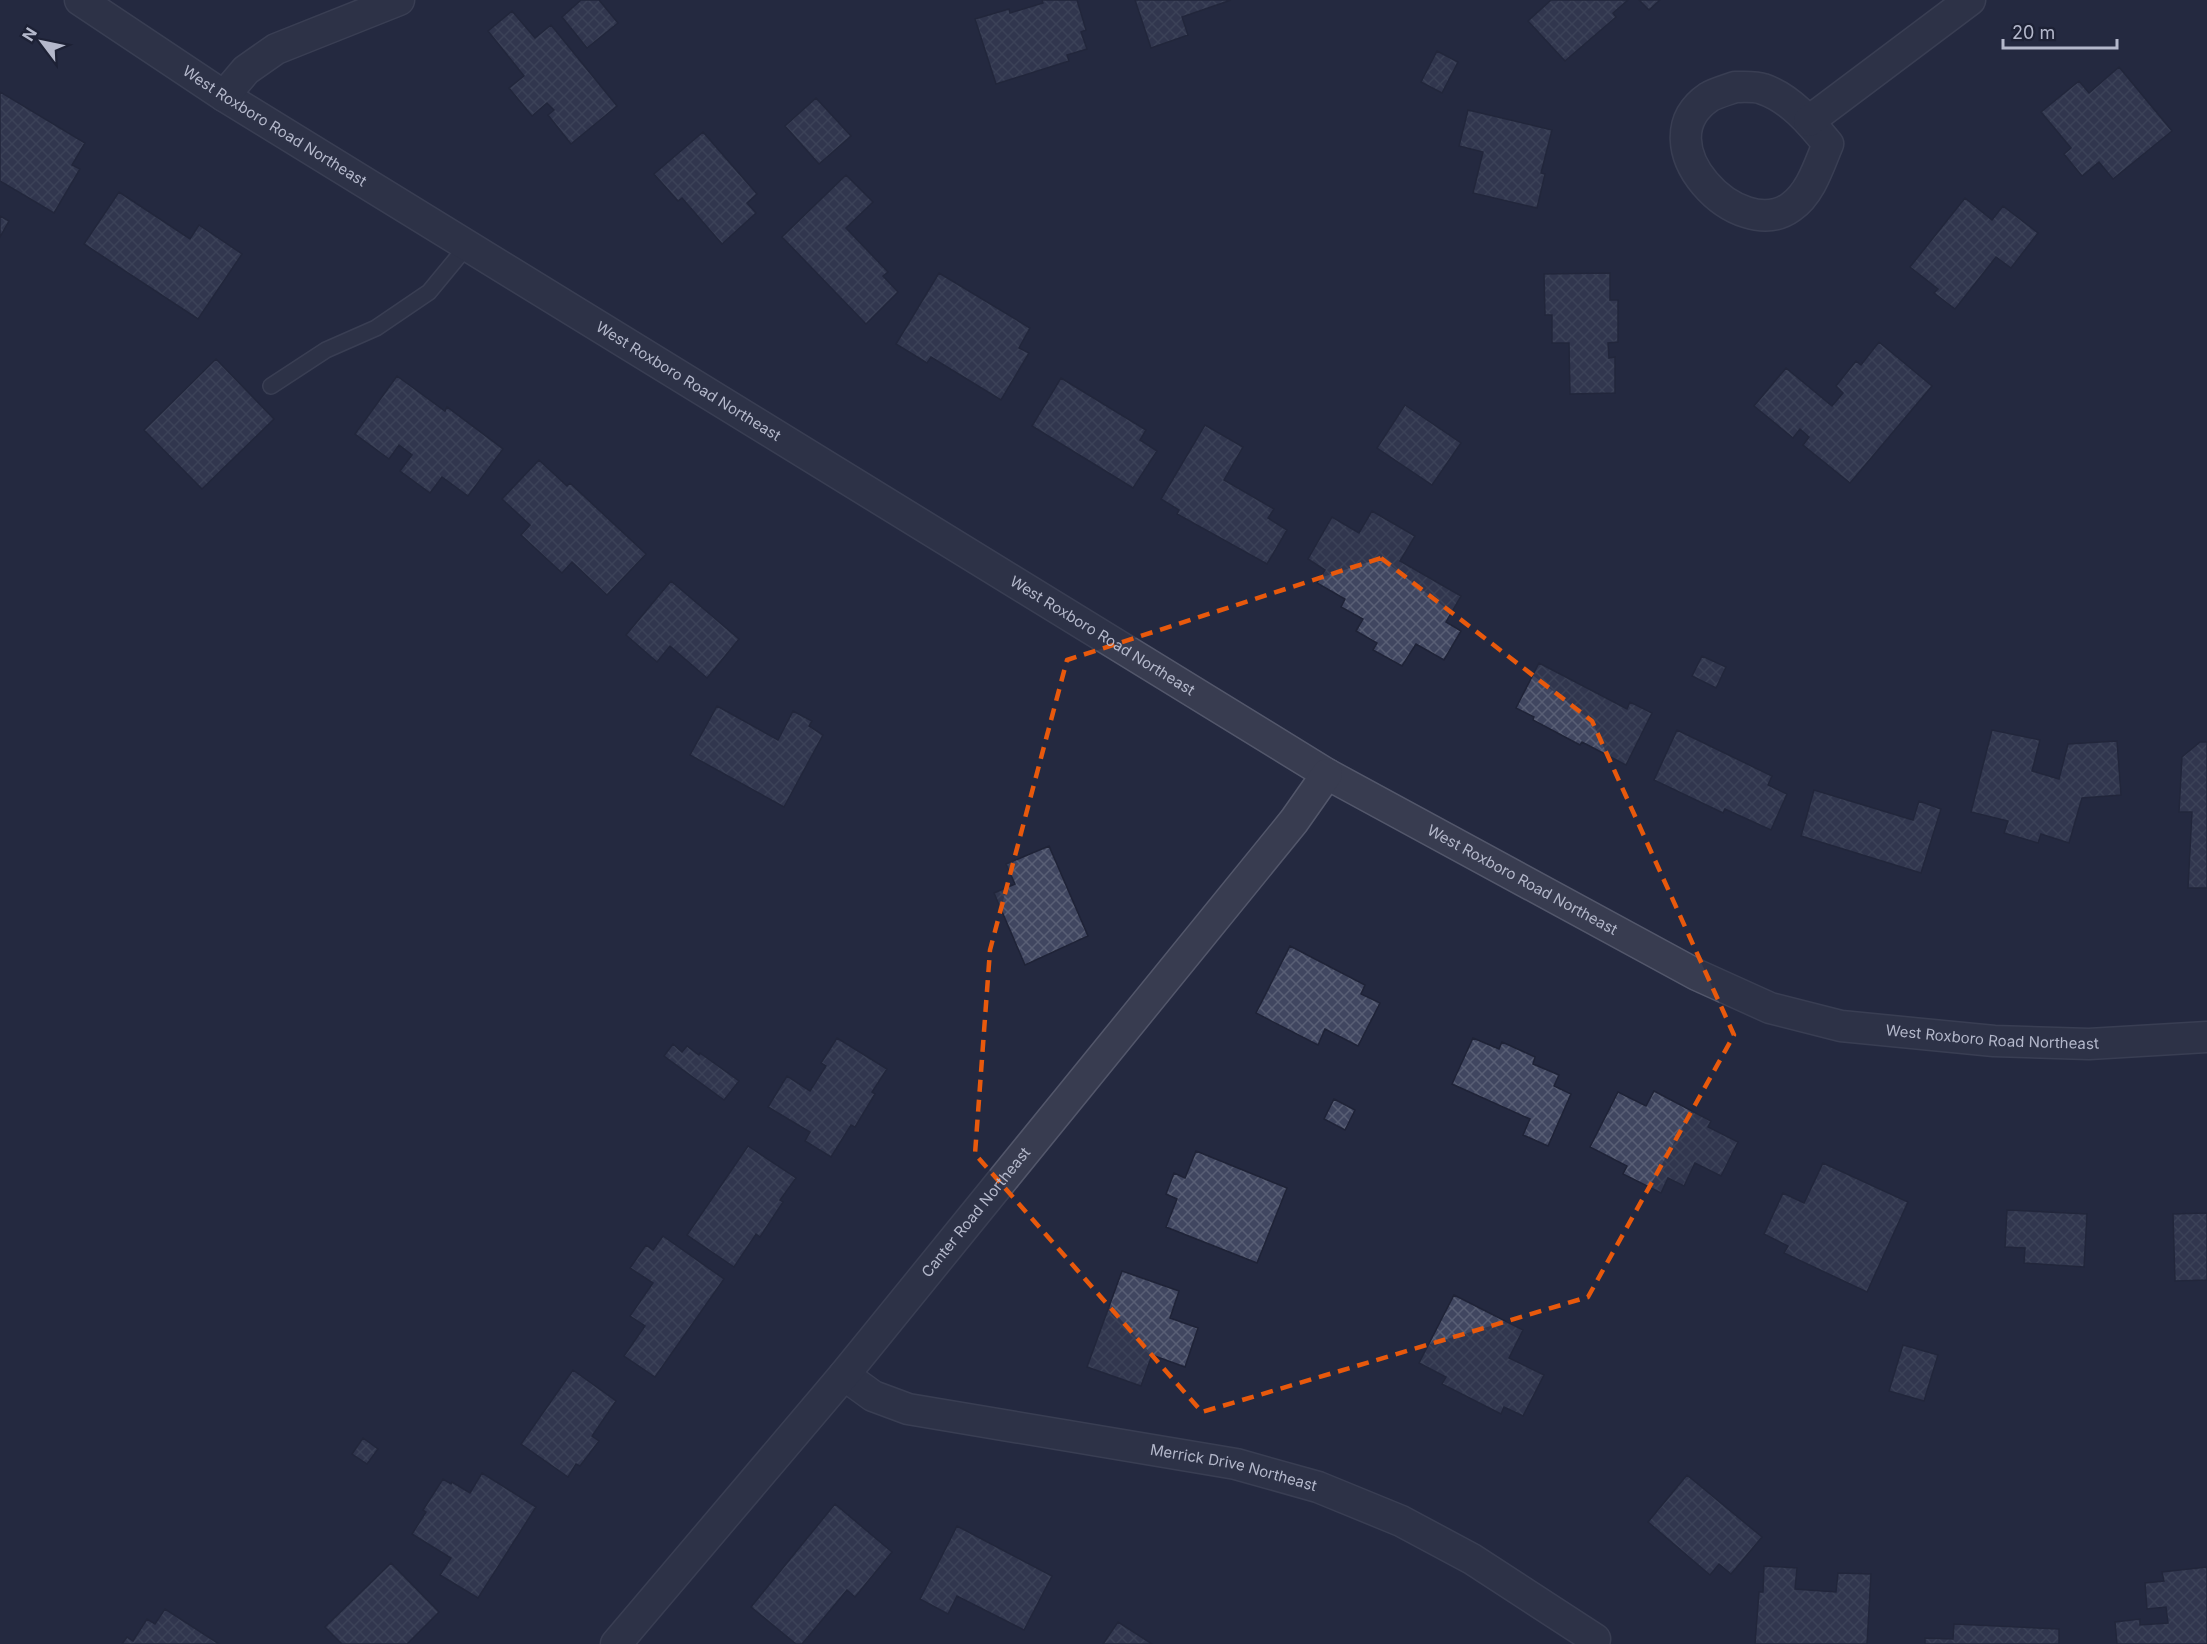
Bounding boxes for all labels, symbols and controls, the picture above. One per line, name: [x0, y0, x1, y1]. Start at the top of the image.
north arrow: [12, 12, 72, 72]
scale bar: [2003, 12, 2117, 50]
text: 20 m: [2012, 22, 2055, 43]
text: N: [18, 24, 41, 45]
street label: West Roxboro Road Northeast: [179, 61, 370, 190]
street label: West Roxboro Road Northeast: [593, 317, 785, 445]
street label: West Roxboro Road Northeast: [1007, 571, 1199, 699]
street label: West Roxboro Road Northeast: [1424, 820, 1621, 939]
street label: West Roxboro Road Northeast: [1885, 1020, 2099, 1053]
street label: Canter Road Northeast: [917, 1143, 1034, 1281]
street label: Merrick Drive Northeast: [1149, 1440, 1319, 1495]

